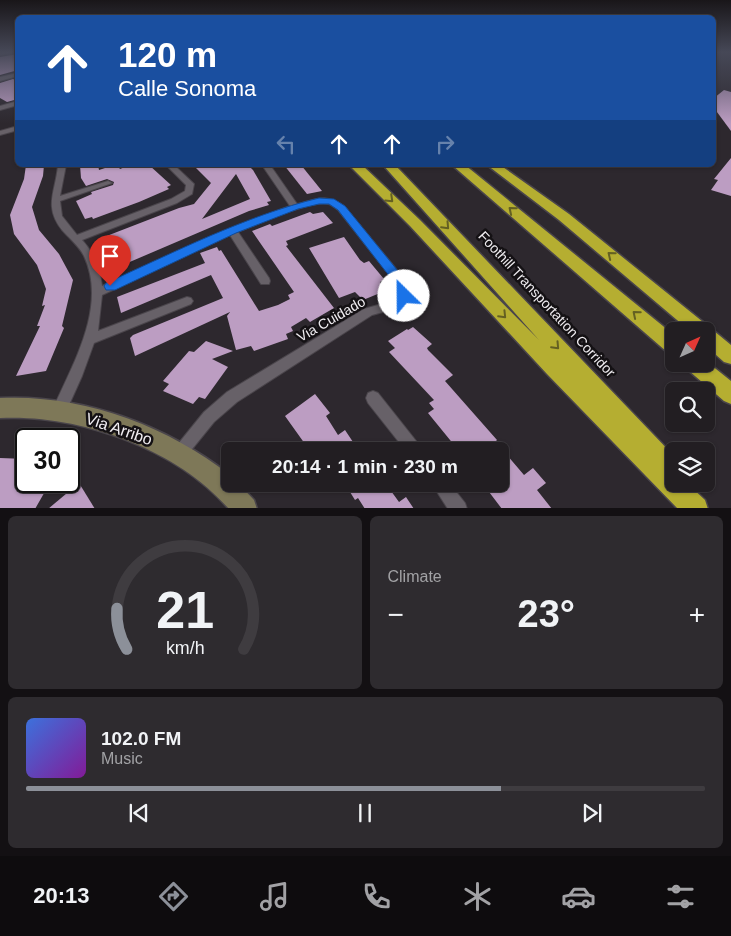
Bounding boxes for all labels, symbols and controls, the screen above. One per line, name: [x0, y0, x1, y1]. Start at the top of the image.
icon: ahead: [35, 35, 100, 100]
text: 120 m: [118, 35, 217, 74]
text: Calle Sonoma: [118, 76, 256, 101]
icon: left: [272, 130, 300, 158]
icon: ahead: [325, 130, 353, 158]
icon: ahead: [378, 130, 406, 158]
icon: right: [431, 130, 459, 158]
one-way arrow: [384, 193, 393, 202]
one-way arrow: [509, 207, 518, 216]
one-way arrow: [440, 221, 449, 230]
street label: Foothill Transportation Corridor: [475, 228, 619, 380]
pin: [89, 235, 131, 286]
icon: arrive: [96, 242, 124, 270]
one-way arrow: [608, 253, 617, 261]
position arrow: [377, 269, 429, 321]
street label: Via Cuidado: [294, 293, 368, 345]
one-way arrow: [497, 310, 506, 319]
one-way arrow: [633, 311, 642, 320]
north arrow: [665, 322, 715, 372]
map controls: [665, 322, 715, 492]
one-way arrow: [550, 340, 559, 349]
button: search: [665, 382, 715, 432]
street label: Via Arribo: [84, 410, 155, 448]
speed limit sign: 30: [15, 428, 80, 493]
button: layers: [665, 442, 715, 492]
text: 20:14 · 1 min · 230 m: [272, 456, 458, 477]
text: Climate: [388, 568, 442, 585]
text: 21: [156, 581, 214, 639]
text: 23°: [518, 593, 575, 635]
text: −: [388, 599, 404, 630]
text: +: [689, 599, 705, 630]
text: km/h: [165, 638, 204, 658]
text: 102.0 FM: [101, 728, 181, 749]
text: Music: [101, 750, 143, 767]
icon: previous: [125, 799, 153, 827]
icon: pause: [351, 799, 379, 827]
icon: next: [578, 799, 606, 827]
icon: directions: [156, 879, 191, 914]
icon: music: [257, 879, 292, 914]
icon: phone: [359, 879, 394, 914]
icon: climate: [460, 879, 495, 914]
icon: car: [561, 879, 596, 914]
icon: filters: [663, 879, 698, 914]
text: 20:13: [33, 883, 89, 908]

